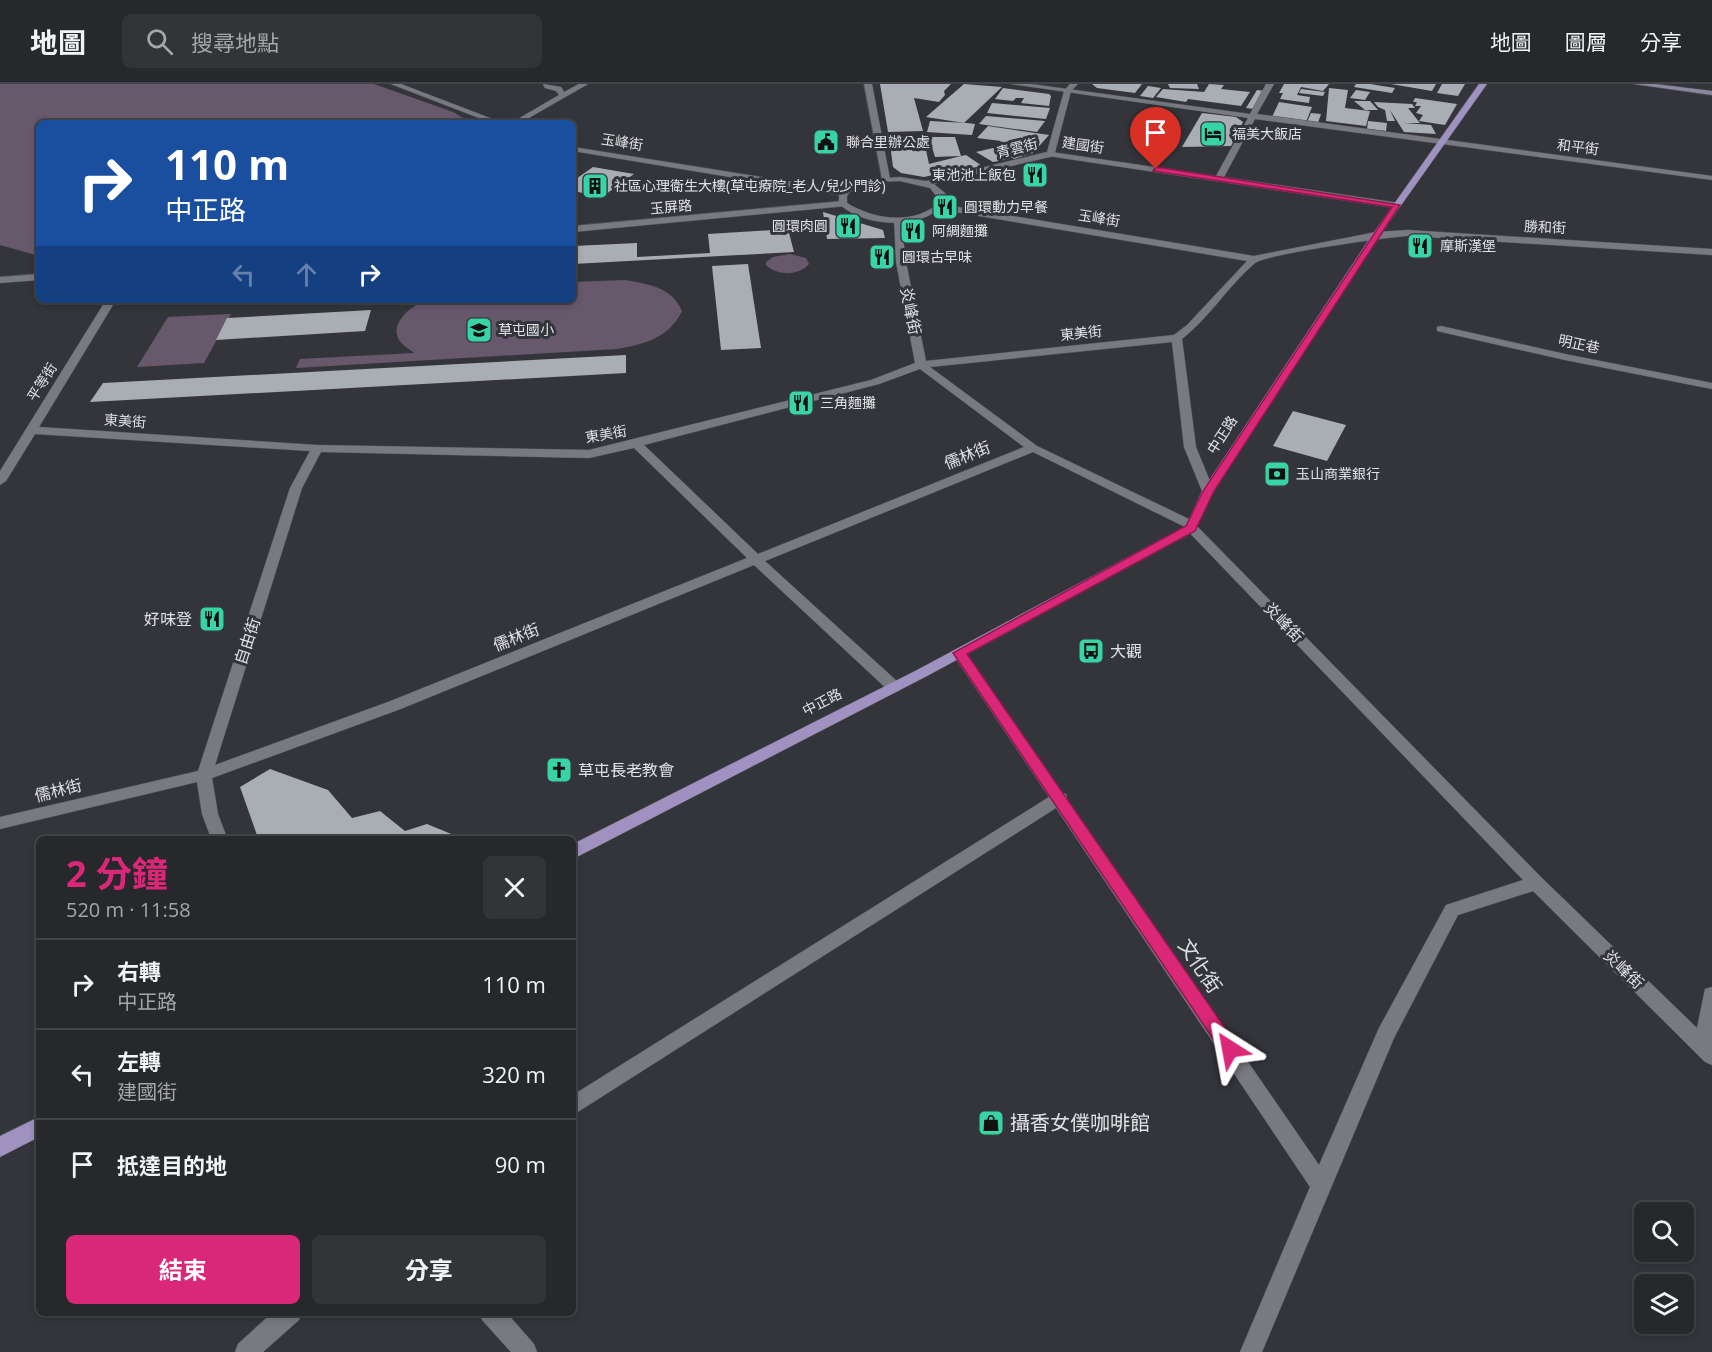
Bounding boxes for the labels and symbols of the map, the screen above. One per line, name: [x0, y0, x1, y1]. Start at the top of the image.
pin: [1130, 107, 1181, 169]
hotel icon: 福美大飯店: [1198, 119, 1228, 149]
place label: 福美大飯店: [1232, 124, 1302, 143]
public building icon: 聯合里辦公處: [811, 127, 841, 157]
street label: 玉峰街: [600, 129, 644, 154]
place label: 聯合里辦公處: [846, 132, 930, 151]
street label: 建國街: [1061, 132, 1105, 157]
street label: 青雲街: [994, 133, 1040, 162]
street label: 和平街: [1556, 135, 1600, 158]
restaurant icon: 東池池上飯包: [1020, 160, 1050, 190]
place label: 東池池上飯包: [932, 165, 1016, 184]
building icon: 社區心理衛生大樓(草屯療院_老人/兒少門診): [580, 171, 610, 201]
place label: 社區心理衛生大樓(草屯療院_老人/兒少門診): [614, 176, 886, 195]
restaurant icon: 圓環動力早餐: [930, 192, 960, 222]
street label: 玉屏路: [649, 195, 693, 218]
place label: 圓環動力早餐: [964, 197, 1048, 216]
street label: 玉峰街: [1077, 205, 1121, 230]
restaurant icon: 圓環肉圓: [833, 211, 863, 241]
place label: 圓環肉圓: [772, 216, 828, 235]
restaurant icon: 阿綢麵攤: [898, 216, 928, 246]
street label: 勝和街: [1524, 216, 1566, 237]
place label: 阿綢麵攤: [932, 221, 988, 240]
restaurant icon: 摩斯漢堡: [1405, 231, 1435, 261]
place label: 摩斯漢堡: [1440, 236, 1496, 255]
restaurant icon: 圓環古早味: [867, 242, 897, 272]
place label: 圓環古早味: [902, 247, 972, 266]
street label: 炎峰街: [896, 285, 926, 337]
school or university icon: 草屯國小: [464, 315, 494, 345]
place label: 草屯國小: [498, 320, 554, 339]
street label: 東美街: [1059, 321, 1103, 344]
street label: 明正巷: [1557, 330, 1602, 357]
street label: 平等街: [22, 359, 61, 405]
restaurant icon: 三角麵攤: [786, 388, 816, 418]
place label: 三角麵攤: [820, 393, 876, 412]
street label: 東美街: [103, 410, 147, 431]
street label: 中正路: [1202, 412, 1241, 458]
street label: 東美街: [584, 421, 628, 447]
street label: 儒林街: [941, 436, 993, 474]
bank icon: 玉山商業銀行: [1262, 459, 1292, 489]
place label: 玉山商業銀行: [1296, 464, 1380, 483]
street label: 炎峰街: [1259, 597, 1309, 647]
restaurant icon: 好味登: [197, 604, 227, 634]
place label: 好味登: [144, 608, 192, 630]
street label: 自由街: [229, 615, 265, 667]
street label: 儒林街: [490, 618, 542, 656]
bus stop icon: 大觀: [1076, 636, 1106, 666]
place label: 大觀: [1110, 640, 1142, 662]
street label: 中正路: [799, 684, 845, 720]
church icon: 草屯長老教會: [544, 755, 574, 785]
place label: 草屯長老教會: [578, 759, 674, 781]
street label: 儒林街: [32, 774, 84, 806]
street label: 文化街: [1172, 933, 1228, 998]
street label: 炎峰街: [1599, 944, 1649, 994]
position arrow: [1198, 1017, 1262, 1081]
shop icon: 攝香女僕咖啡館: [976, 1108, 1006, 1138]
place label: 攝香女僕咖啡館: [1010, 1109, 1150, 1136]

